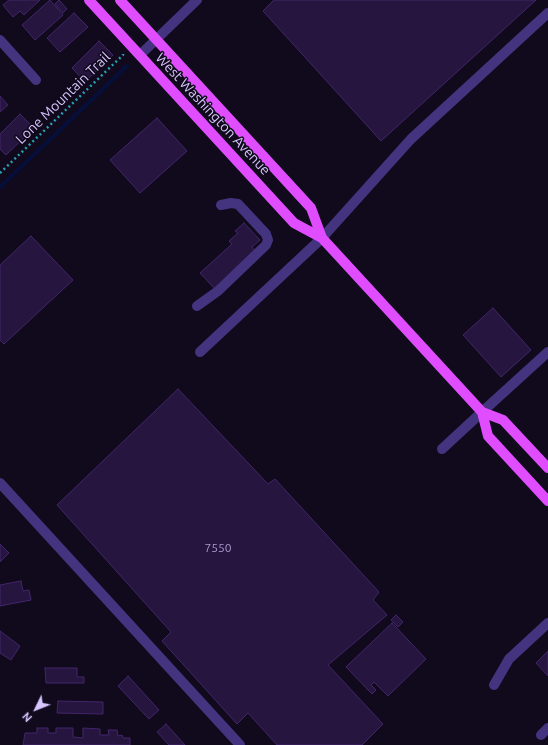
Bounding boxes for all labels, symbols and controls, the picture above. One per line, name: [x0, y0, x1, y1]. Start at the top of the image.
street label: Lone Mountain Trail: [12, 49, 114, 147]
street label: West Washington Avenue: [152, 50, 274, 178]
house number: 7550: [204, 541, 232, 555]
north arrow: [16, 689, 56, 729]
text: N: [20, 710, 34, 724]

